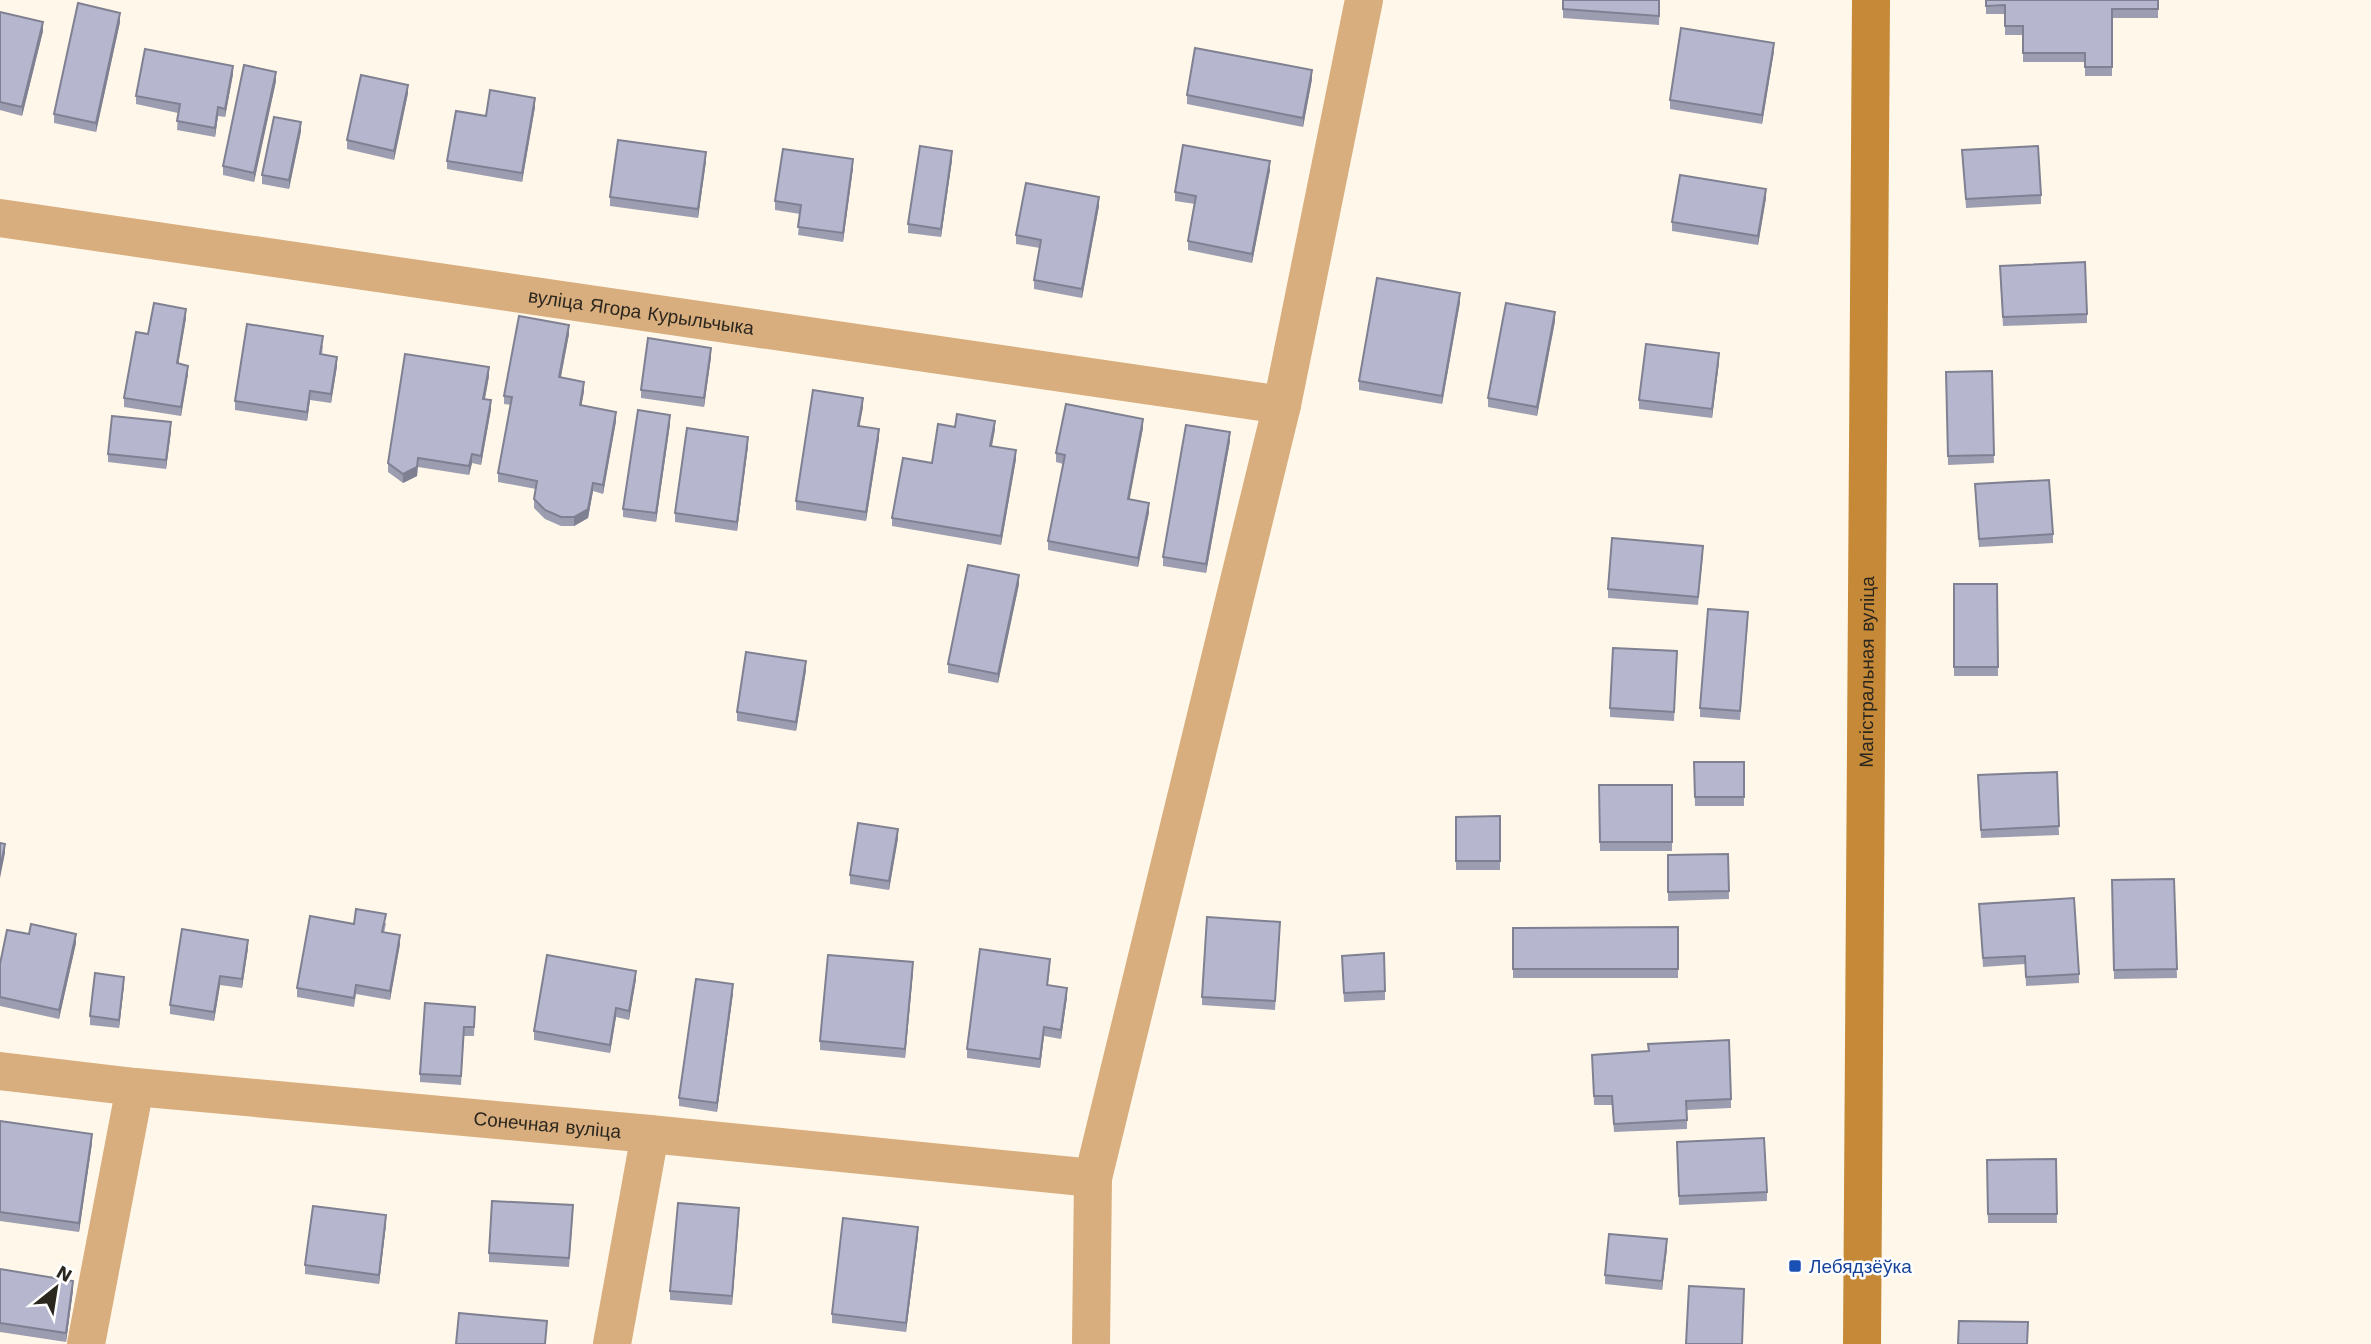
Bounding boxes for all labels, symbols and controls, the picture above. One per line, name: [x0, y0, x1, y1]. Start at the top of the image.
street label: вуліца Ягора Курыльчыка: [527, 284, 756, 340]
street label: Магістральная вуліца: [1855, 576, 1879, 768]
street label: Сонечная вуліца: [473, 1107, 623, 1143]
north arrow: [21, 1253, 91, 1323]
place label: Лебядзёўка: [1809, 1255, 1912, 1278]
marker: Лебядзёўка: [1787, 1258, 1803, 1274]
text: N: [52, 1260, 76, 1287]

